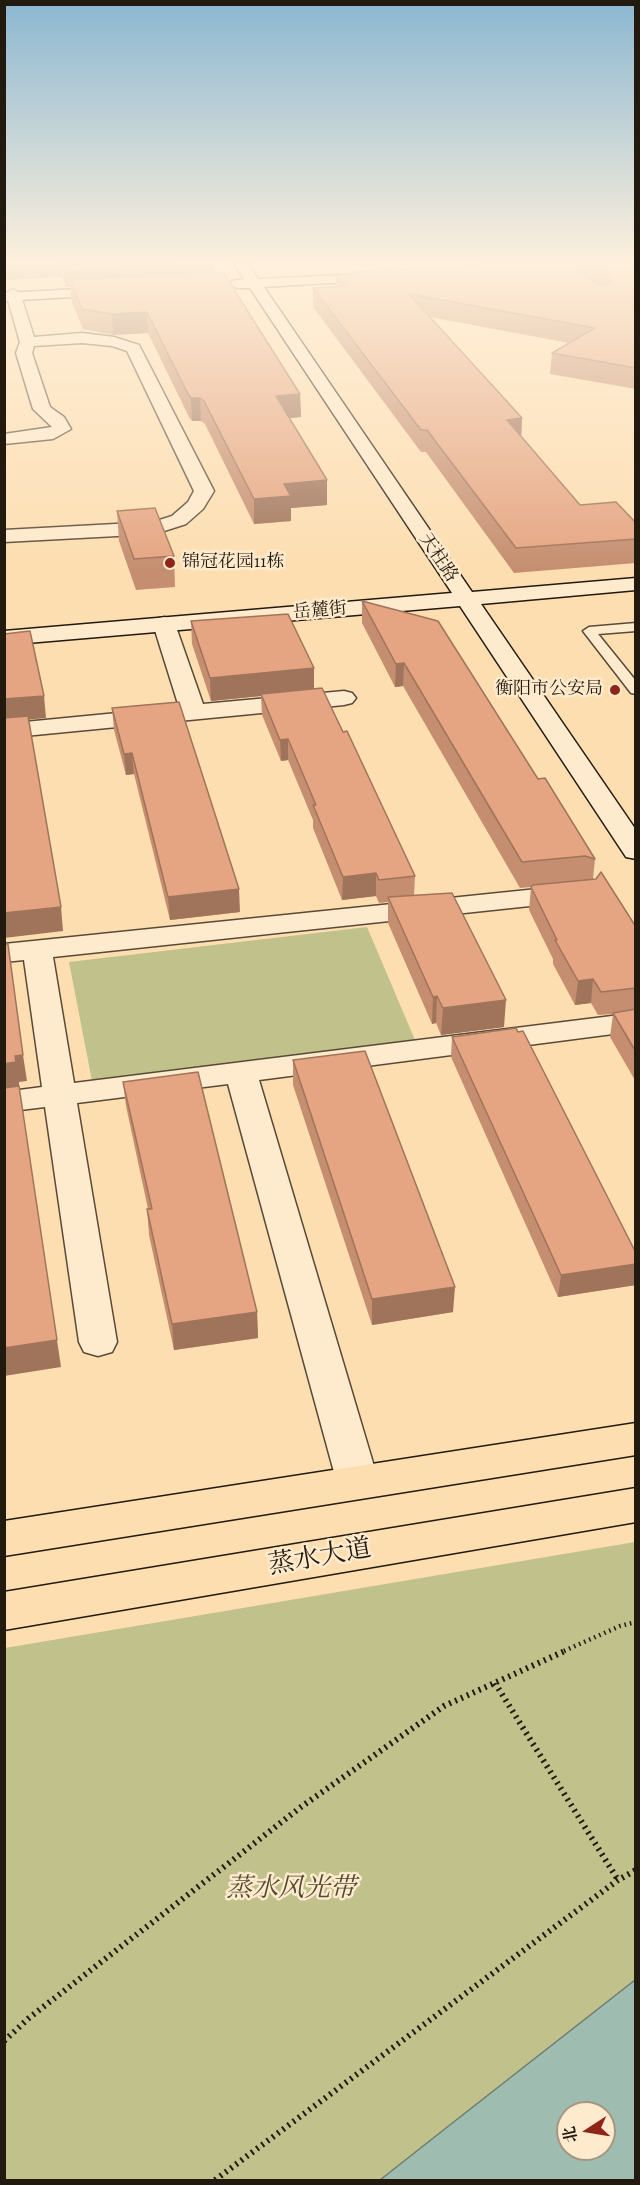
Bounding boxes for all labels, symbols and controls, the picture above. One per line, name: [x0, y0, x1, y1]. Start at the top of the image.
street label: 天柱路: [414, 530, 462, 586]
place label: 锦冠花园11栋: [182, 552, 284, 574]
marker: 锦冠花园11栋: [163, 556, 177, 570]
street label: 岳麓街: [292, 598, 348, 624]
place label: 衡阳市公安局: [495, 679, 603, 701]
marker: 衡阳市公安局: [608, 683, 622, 697]
street label: 蒸水大道: [266, 1534, 374, 1582]
park label: 蒸水风光带: [226, 1874, 356, 1906]
north arrow: [556, 2101, 616, 2161]
text: 北: [558, 2124, 583, 2144]

